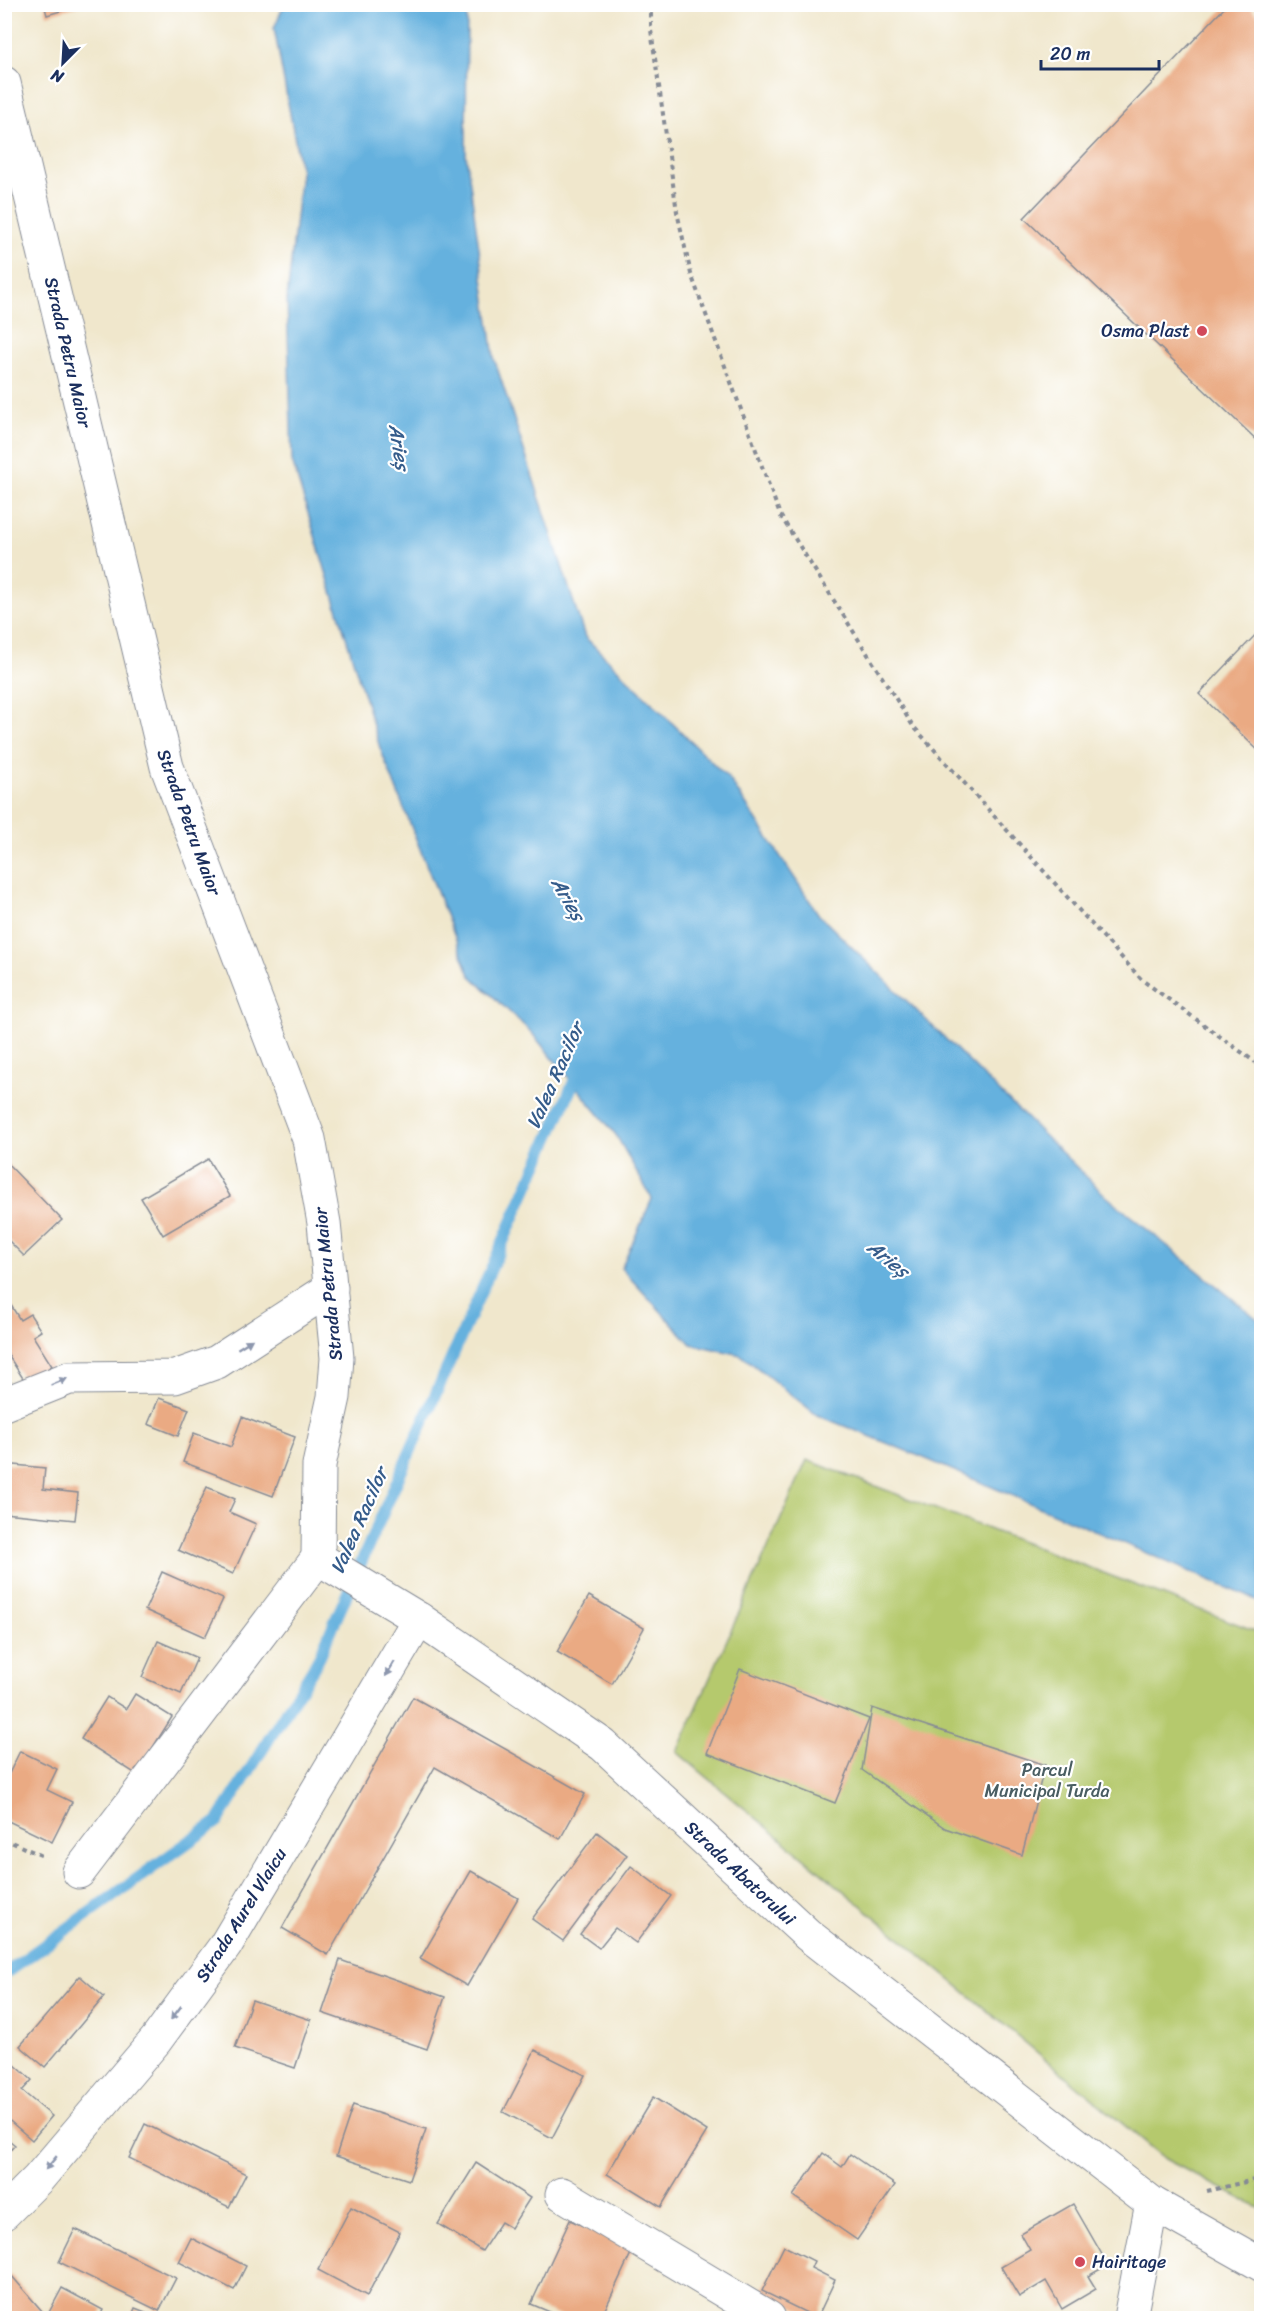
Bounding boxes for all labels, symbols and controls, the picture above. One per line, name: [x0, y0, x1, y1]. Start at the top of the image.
north arrow: [33, 33, 93, 93]
scale bar: [1041, 33, 1160, 71]
text: 20 m: [1050, 38, 1090, 70]
text: N: [45, 60, 69, 92]
street label: Strada Petru Maior: [35, 273, 101, 432]
place label: Osma Plast: [1101, 315, 1190, 347]
marker: Osma Plast: [1195, 324, 1209, 338]
water label: Arieș: [378, 420, 420, 475]
street label: Strada Petru Maior: [148, 744, 231, 901]
water label: Arieș: [541, 869, 596, 930]
water label: Valea Racilor: [516, 1014, 596, 1135]
street label: Strada Petru Maior: [304, 1204, 352, 1362]
water label: Arieș: [858, 1230, 919, 1289]
one-way arrow: [237, 1339, 253, 1350]
one-way arrow: [50, 1377, 68, 1387]
water label: Valea Racilor: [320, 1459, 400, 1580]
one-way arrow: [384, 1661, 395, 1677]
park label: Parcul Municipal Turda: [984, 1754, 1110, 1807]
street label: Strada Abatorului: [677, 1812, 804, 1934]
street label: Strada Aurel Vlaicu: [187, 1841, 296, 1989]
one-way arrow: [170, 2004, 182, 2020]
one-way arrow: [45, 2155, 58, 2170]
place label: Hairitage: [1092, 2246, 1166, 2278]
marker: Hairitage: [1073, 2255, 1087, 2269]

